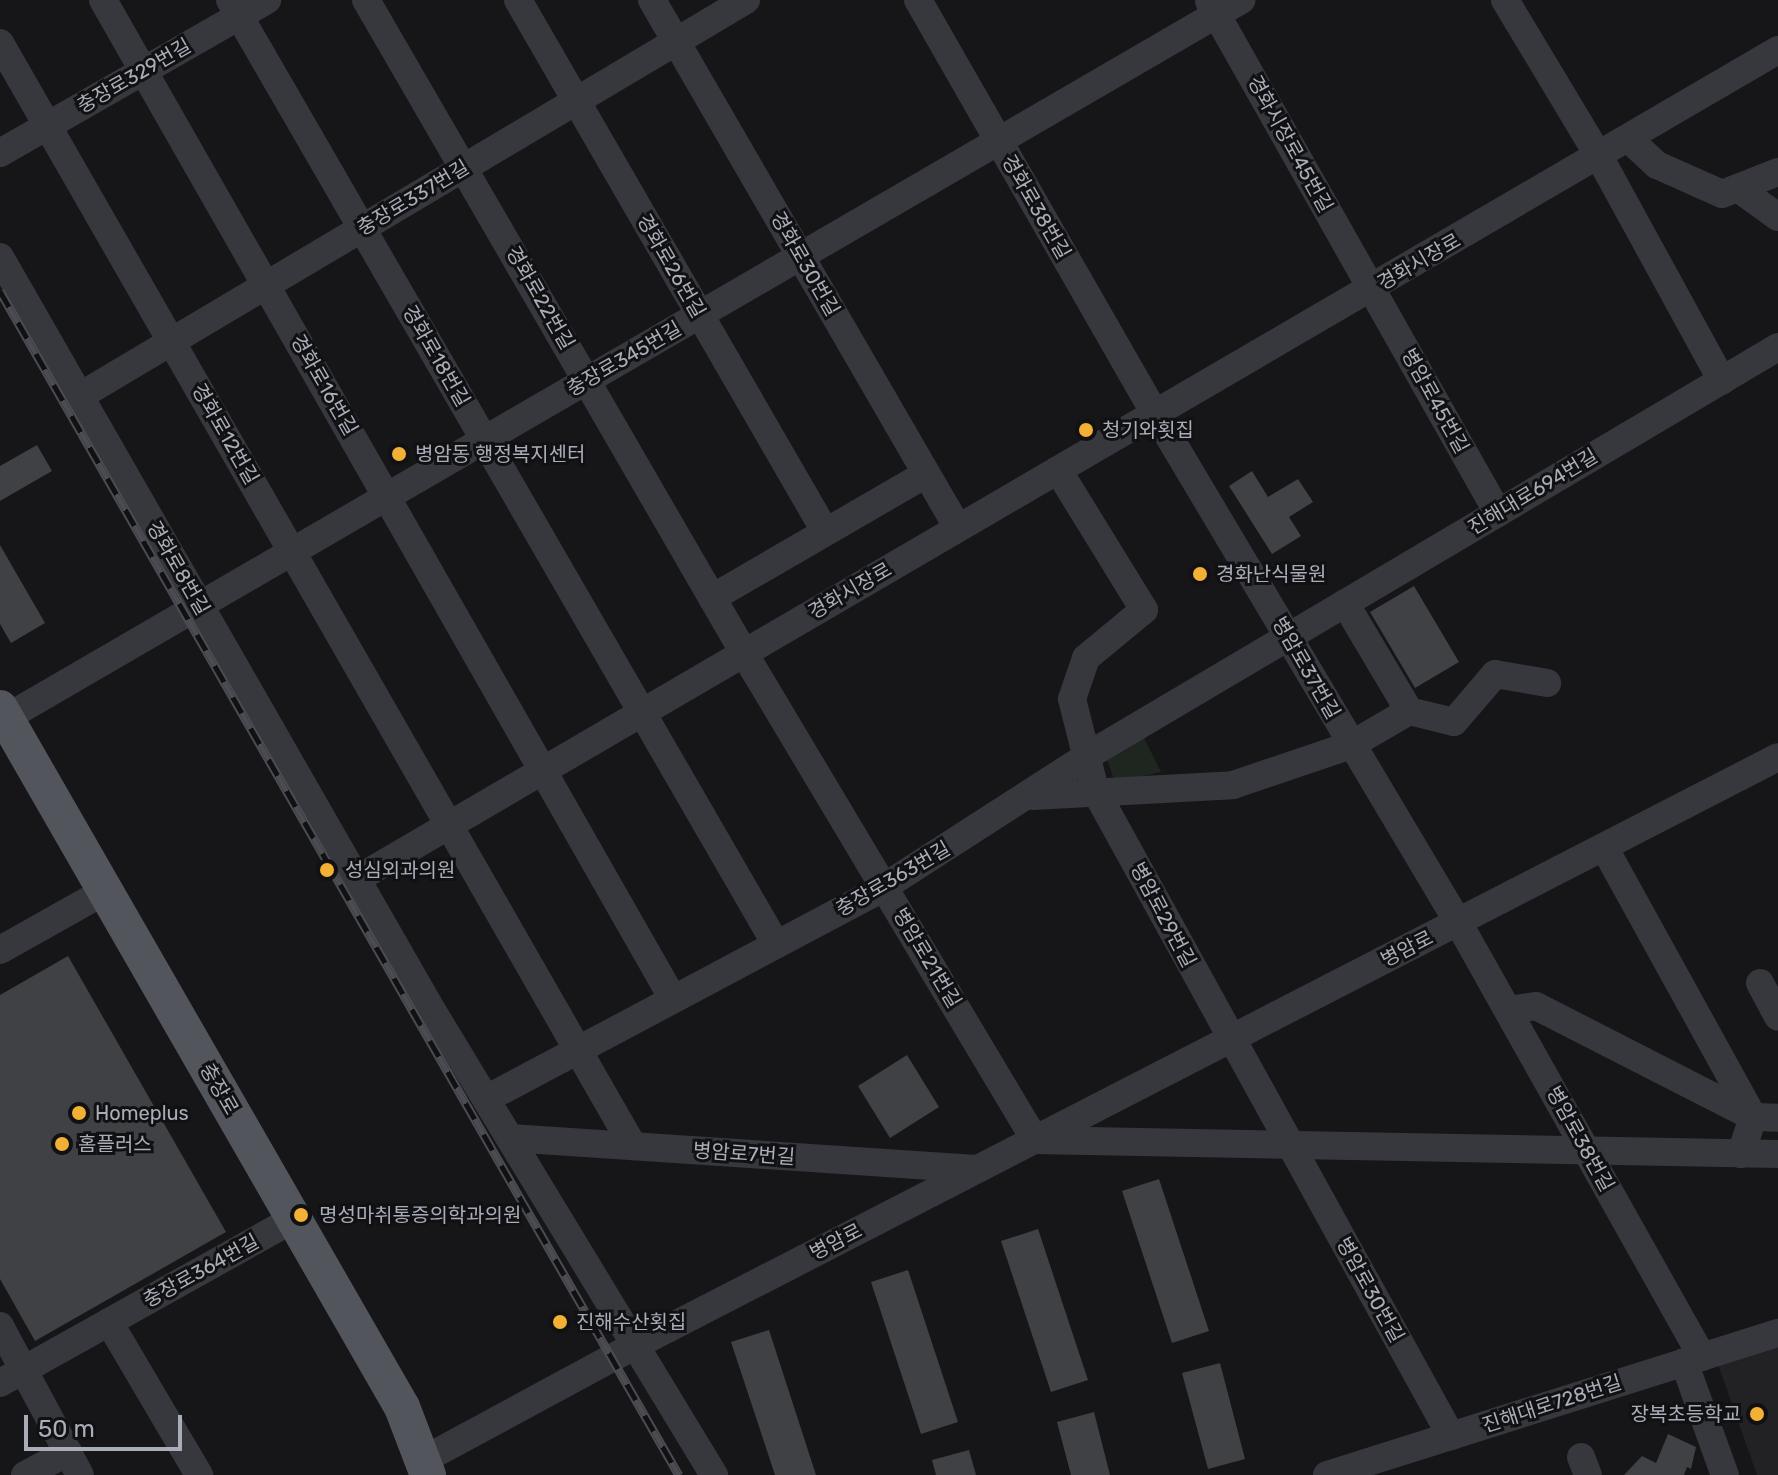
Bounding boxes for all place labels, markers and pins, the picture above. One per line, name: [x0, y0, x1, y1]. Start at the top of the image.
place label: 청기와횟집: [1102, 418, 1194, 442]
marker: 청기와횟집: [1077, 421, 1095, 439]
place label: 병암동 행정복지센터: [415, 442, 585, 466]
marker: 병암동 행정복지센터: [390, 445, 408, 463]
place label: 경화난식물원: [1216, 562, 1326, 586]
marker: 경화난식물원: [1191, 565, 1209, 583]
place label: 성심외과의원: [345, 858, 455, 882]
marker: 성심외과의원: [316, 859, 338, 881]
place label: Homeplus: [95, 1101, 189, 1125]
marker: Homeplus: [70, 1104, 88, 1122]
place label: 홈플러스: [78, 1132, 152, 1156]
marker: 홈플러스: [53, 1135, 71, 1153]
place label: 명성마취통증의학과의원: [319, 1203, 521, 1227]
marker: 명성마취통증의학과의원: [290, 1204, 312, 1226]
place label: 진해수산횟집: [576, 1310, 686, 1334]
marker: 진해수산횟집: [551, 1313, 569, 1331]
place label: 장복초등학교: [1631, 1402, 1741, 1426]
marker: 장복초등학교: [1748, 1405, 1766, 1423]

